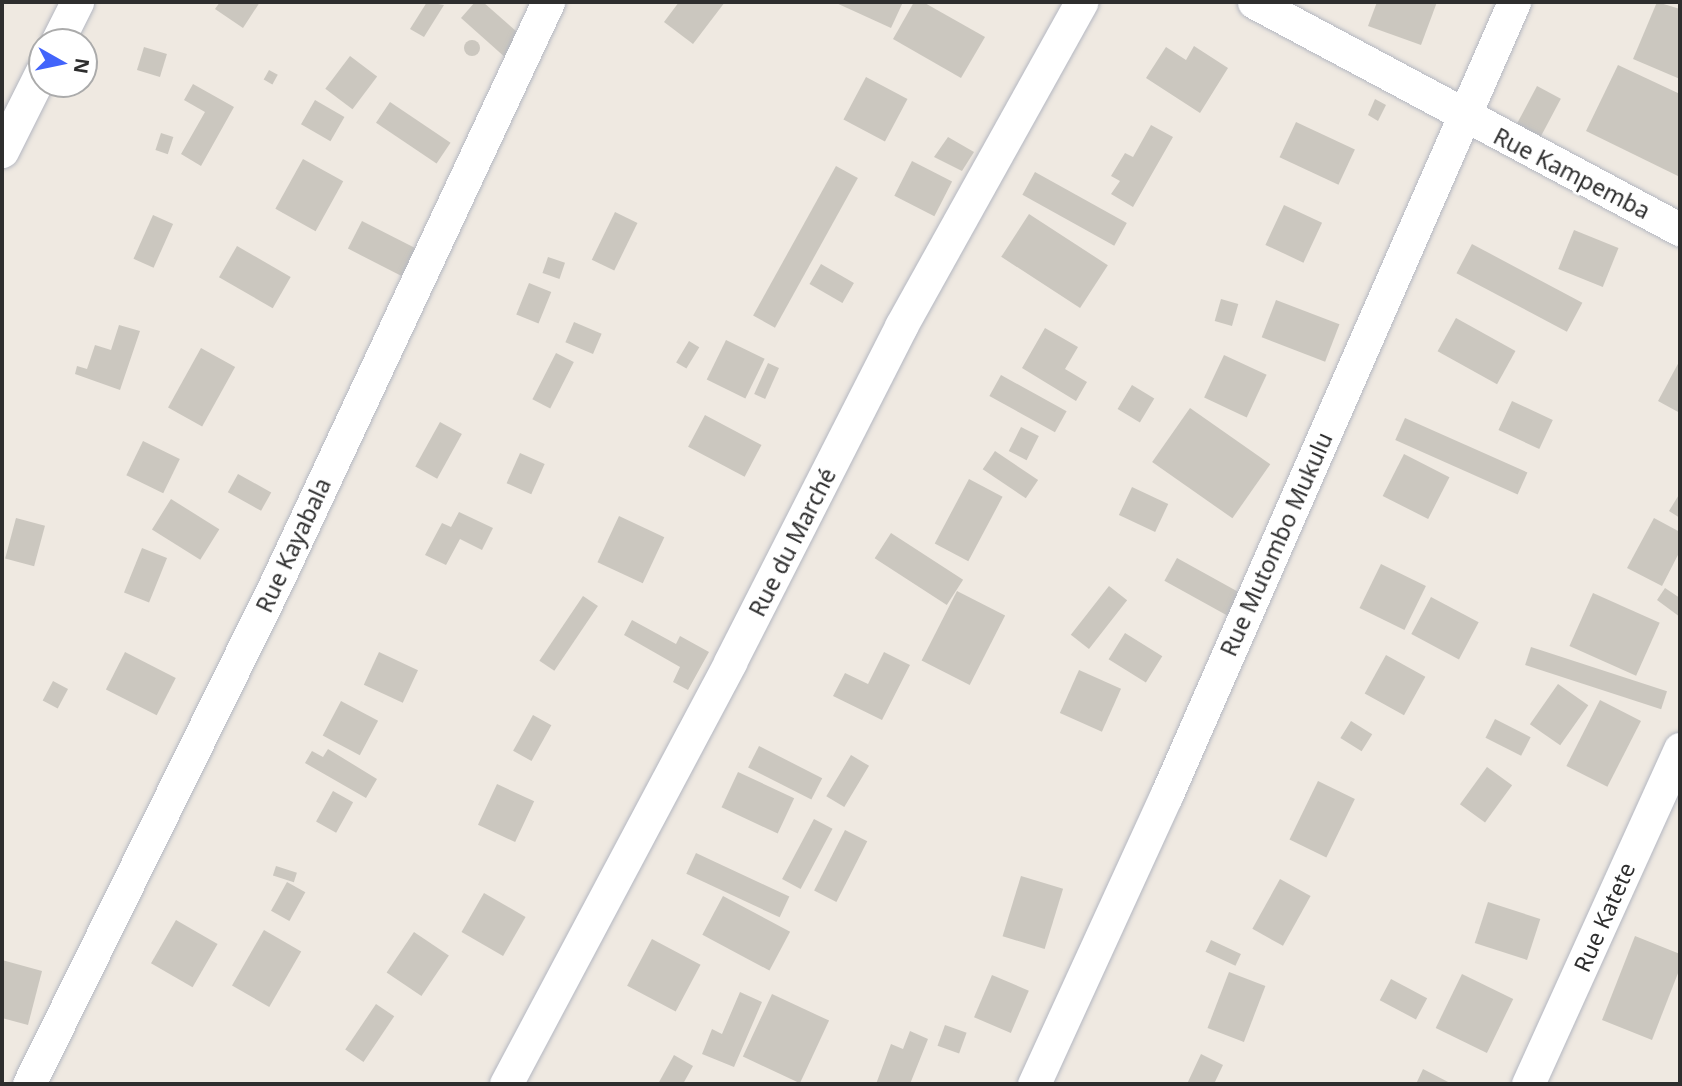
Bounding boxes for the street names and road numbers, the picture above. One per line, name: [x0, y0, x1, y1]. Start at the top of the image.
street label: Rue Kampemba: [1489, 122, 1655, 224]
street label: Rue Mutombo Mukulu: [1214, 428, 1338, 660]
street label: Rue du Marché: [743, 463, 841, 621]
street label: Rue Kayabala: [250, 473, 336, 617]
street label: Rue Katete: [1568, 858, 1640, 976]

